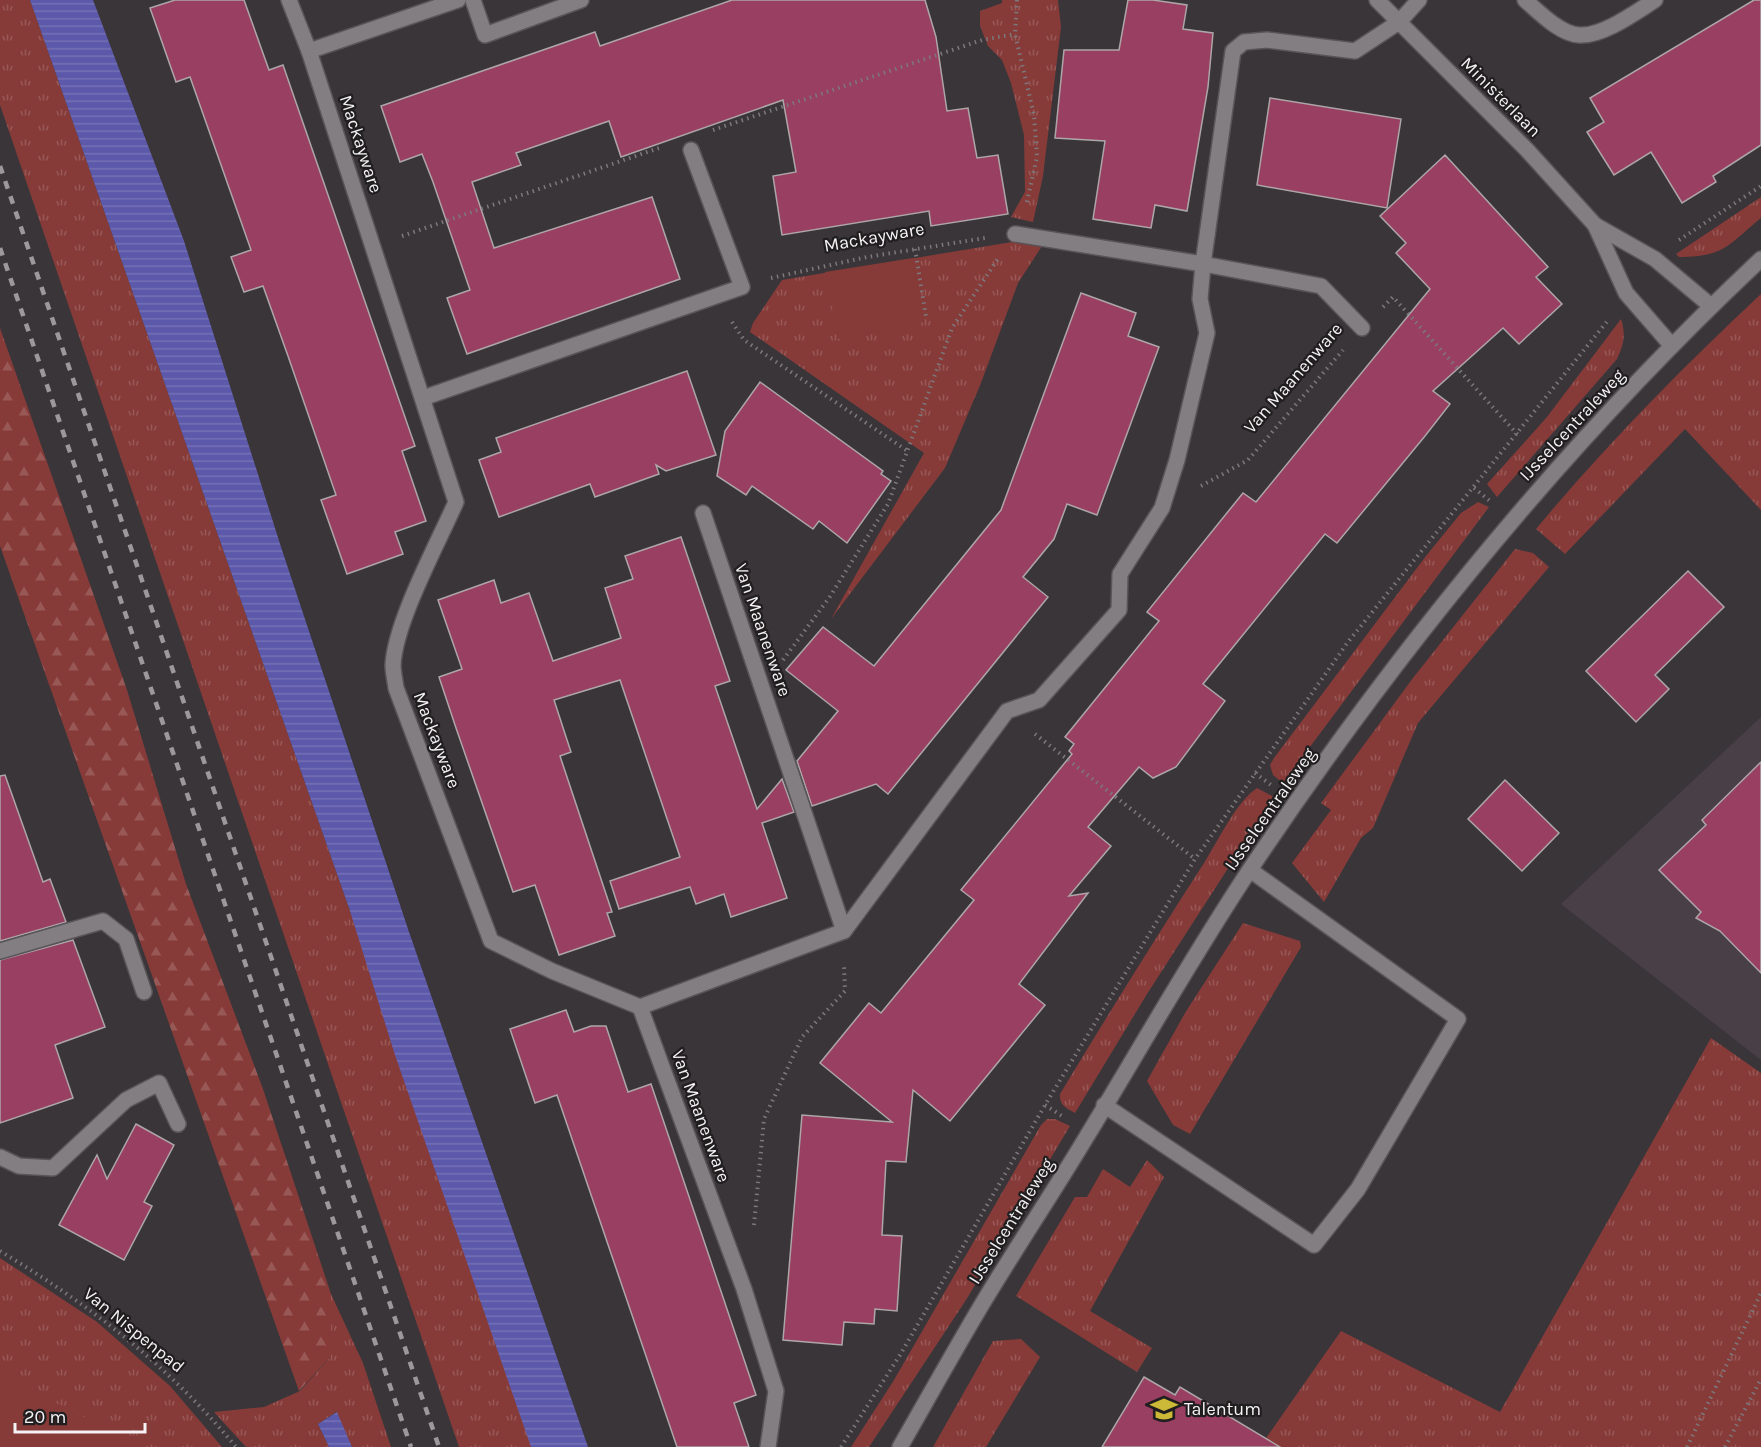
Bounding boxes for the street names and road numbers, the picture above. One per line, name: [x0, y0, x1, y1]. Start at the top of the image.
street label: Ministerlaan: [1456, 52, 1546, 142]
street label: Mackayware: [335, 92, 387, 196]
street label: Mackayware: [822, 217, 926, 257]
street label: Van Maanenware: [1239, 318, 1347, 438]
street label: IJsselcentraleweg: [1515, 365, 1629, 485]
street label: Van Maanenware: [730, 561, 796, 699]
street label: Mackayware: [409, 689, 465, 791]
street label: IJsselcentraleweg: [1219, 743, 1321, 875]
street label: Van Maanenware: [667, 1047, 735, 1185]
street label: IJsselcentraleweg: [963, 1154, 1059, 1288]
street label: Van Nispenpad: [79, 1283, 189, 1377]

